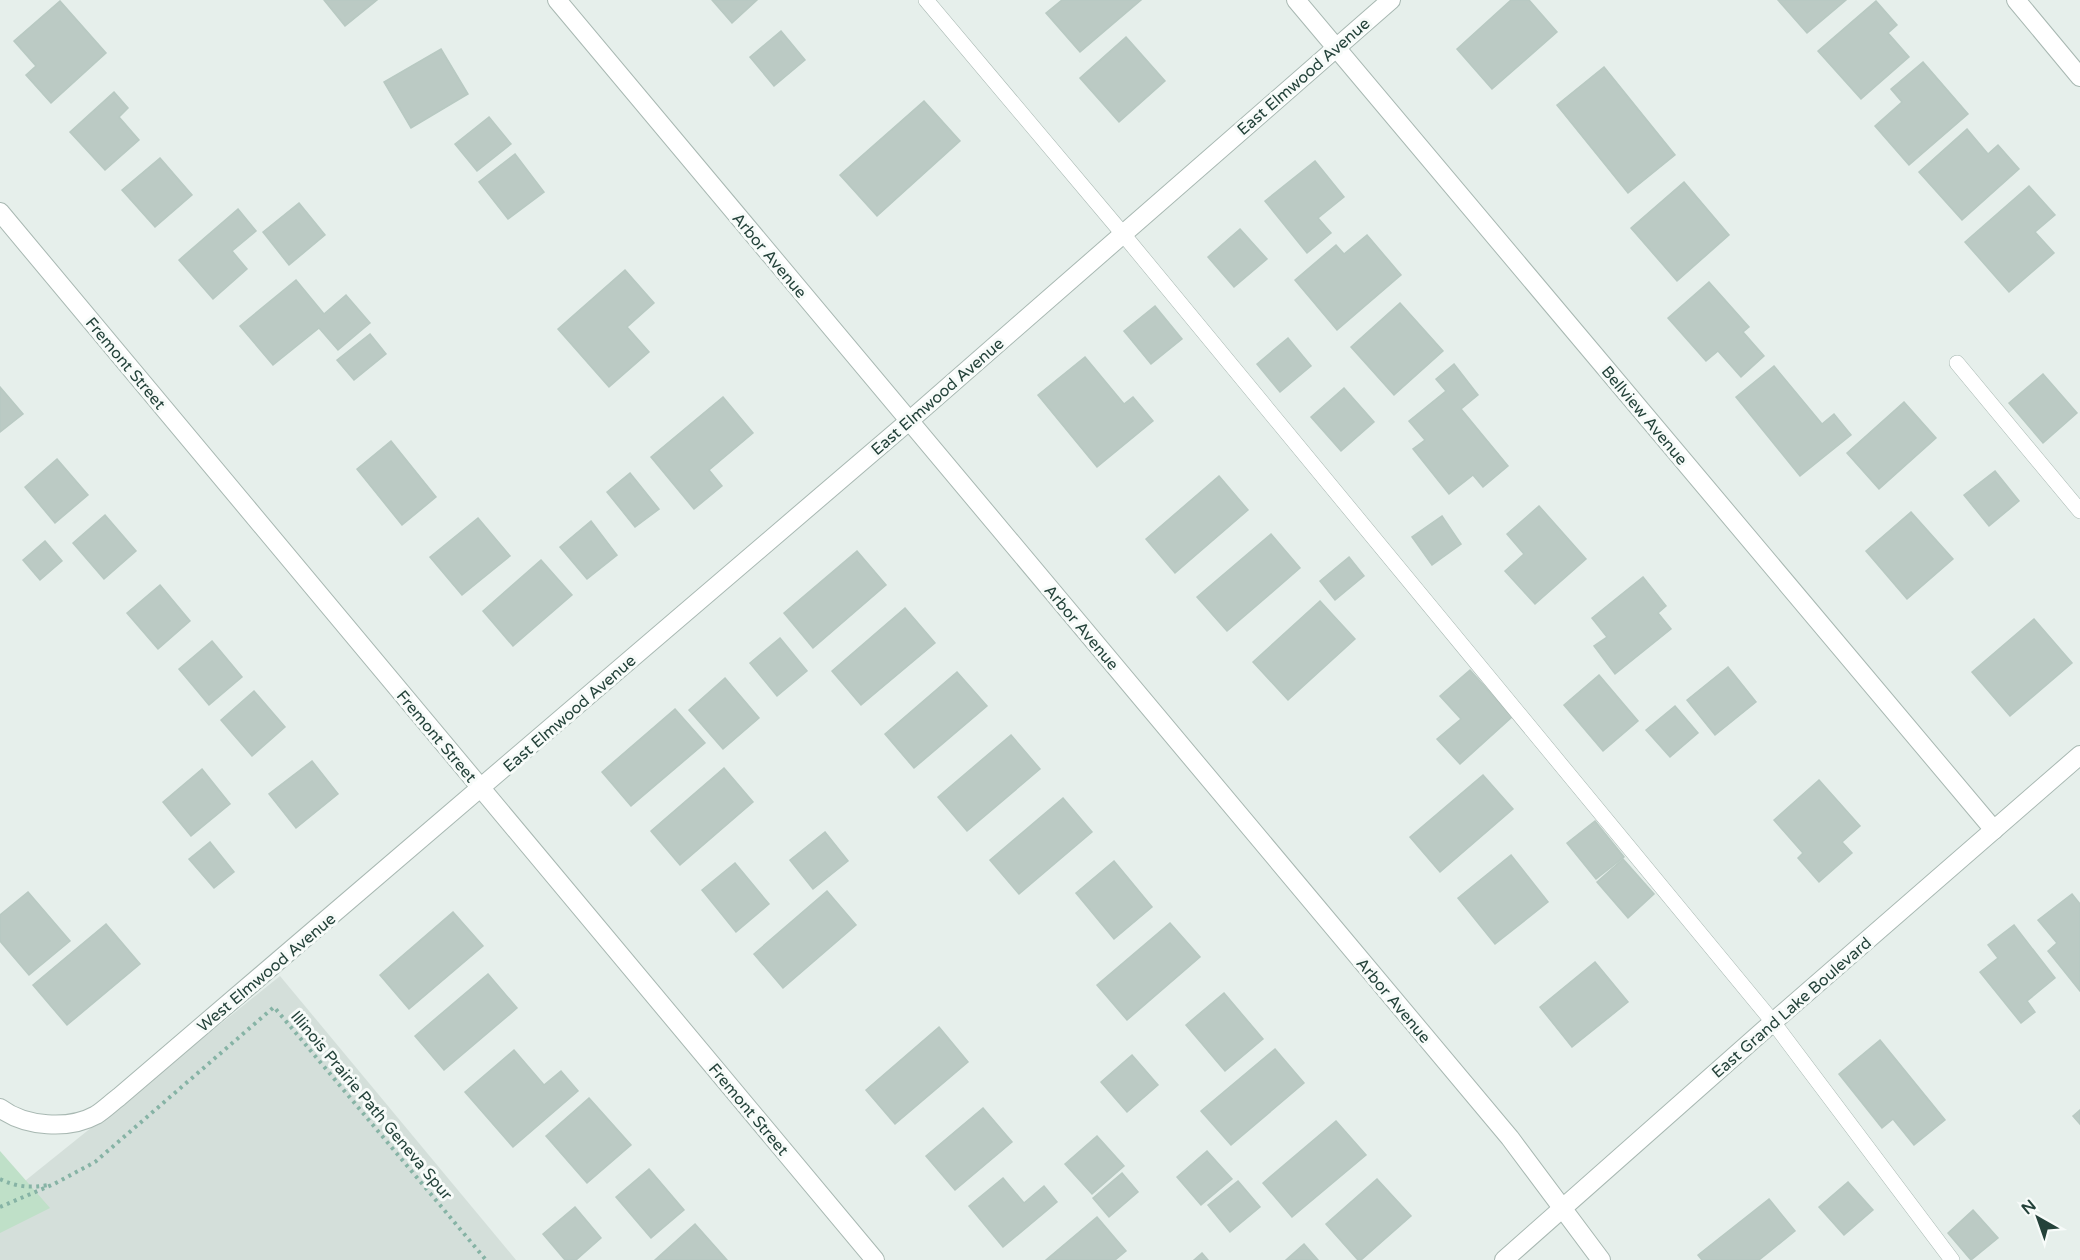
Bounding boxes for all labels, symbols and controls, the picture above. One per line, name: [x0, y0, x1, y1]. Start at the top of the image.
street label: East Elmwood Avenue: [1233, 14, 1374, 140]
street label: Arbor Avenue: [728, 209, 811, 302]
street label: Fremont Street: [81, 313, 170, 414]
street label: East Elmwood Avenue: [867, 334, 1008, 460]
street label: Bellview Avenue: [1597, 362, 1692, 469]
street label: Arbor Avenue: [1040, 581, 1123, 674]
street label: East Elmwood Avenue: [499, 651, 640, 777]
street label: Fremont Street: [392, 686, 481, 787]
street label: West Elmwood Avenue: [193, 909, 340, 1037]
street label: East Grand Lake Boulevard: [1708, 933, 1876, 1083]
street label: Arbor Avenue: [1352, 954, 1435, 1047]
street label: Illinois Prairie Path Geneva Spur: [286, 1007, 457, 1205]
street label: Fremont Street: [704, 1059, 793, 1160]
north arrow: [2008, 1188, 2068, 1248]
text: N: [2018, 1195, 2040, 1219]

